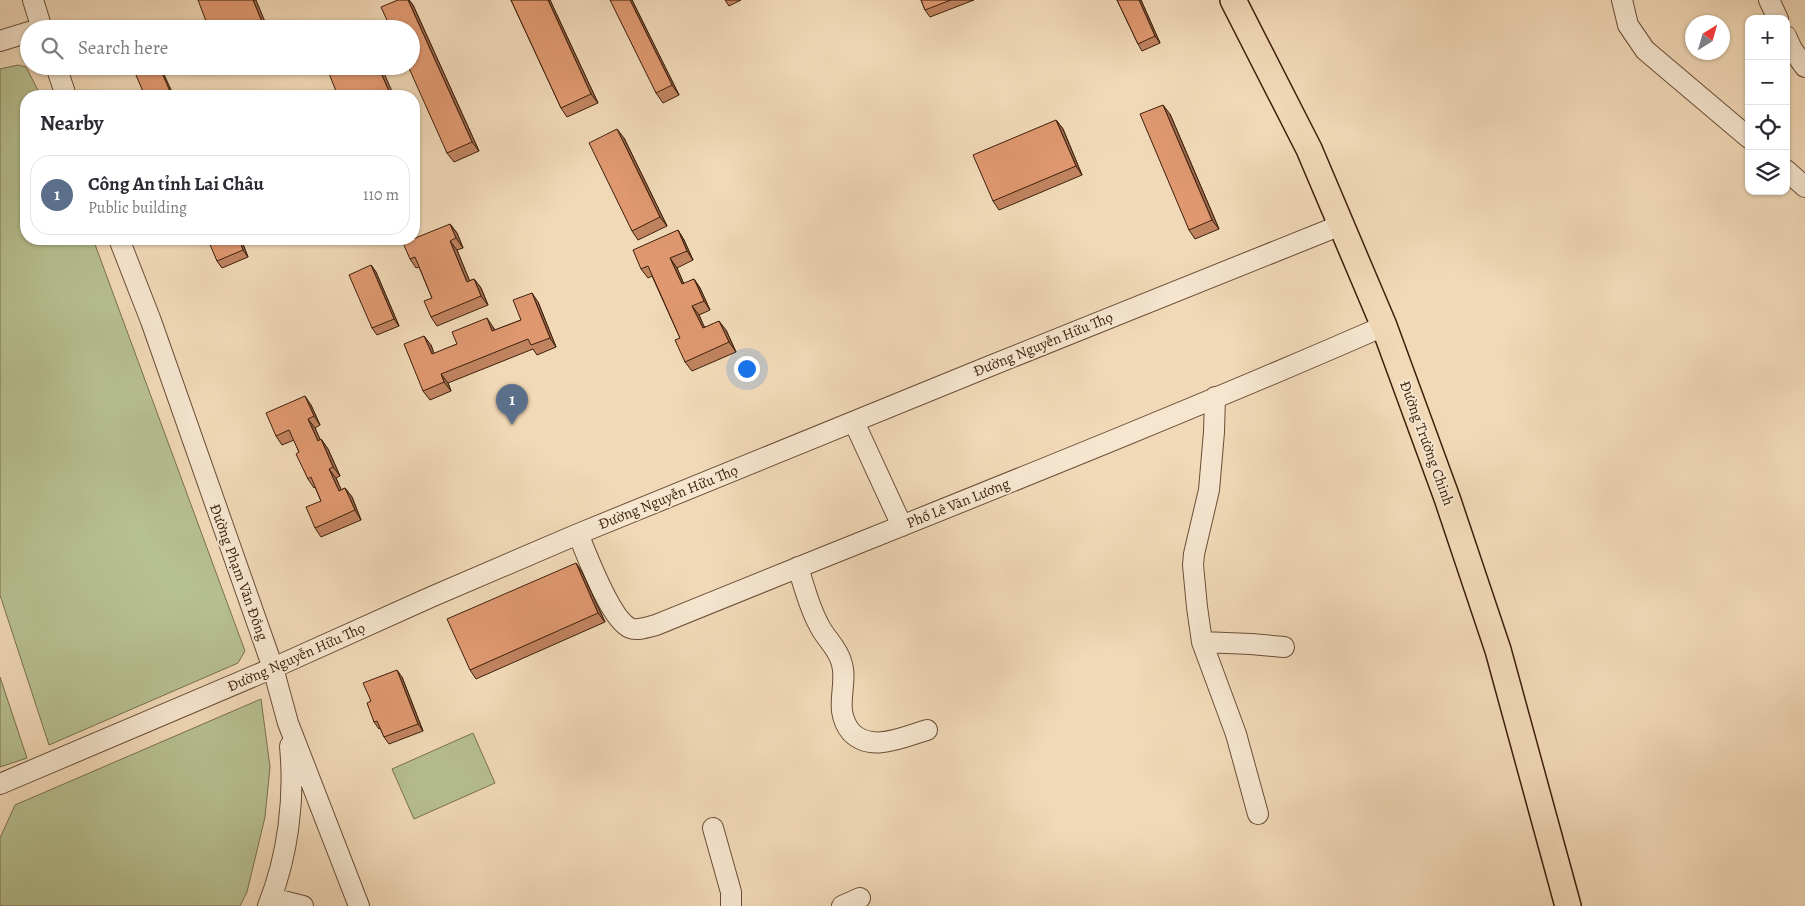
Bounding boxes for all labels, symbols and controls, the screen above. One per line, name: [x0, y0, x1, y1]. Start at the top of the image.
north arrow: [1685, 15, 1730, 60]
map controls: [1745, 15, 1790, 195]
button: +: [1745, 15, 1790, 60]
search box: [20, 20, 420, 75]
icon: search: [38, 34, 66, 62]
text: Search here: [78, 35, 168, 61]
button: −: [1745, 60, 1790, 105]
button: locate: [1745, 105, 1790, 150]
text: Nearby: [40, 109, 103, 137]
button: layers: [1745, 150, 1790, 195]
text: Công An tỉnh Lai Châu: [88, 171, 264, 197]
text: 1: [54, 184, 60, 206]
text: 110 m: [363, 184, 399, 206]
text: Public building: [88, 197, 187, 219]
street label: Đường Nguyễn Hữu Thọ: [970, 307, 1116, 381]
your location: [734, 356, 760, 382]
street label: Đường Trường Chinh: [1395, 378, 1459, 508]
pin: 1: [496, 384, 528, 425]
street label: Đường Nguyễn Hữu Thọ: [595, 460, 741, 534]
street label: Phố Lê Văn Lương: [903, 473, 1013, 533]
street label: Đường Phạm Văn Đồng: [205, 501, 273, 644]
street label: Đường Nguyễn Hữu Thọ: [224, 618, 368, 696]

